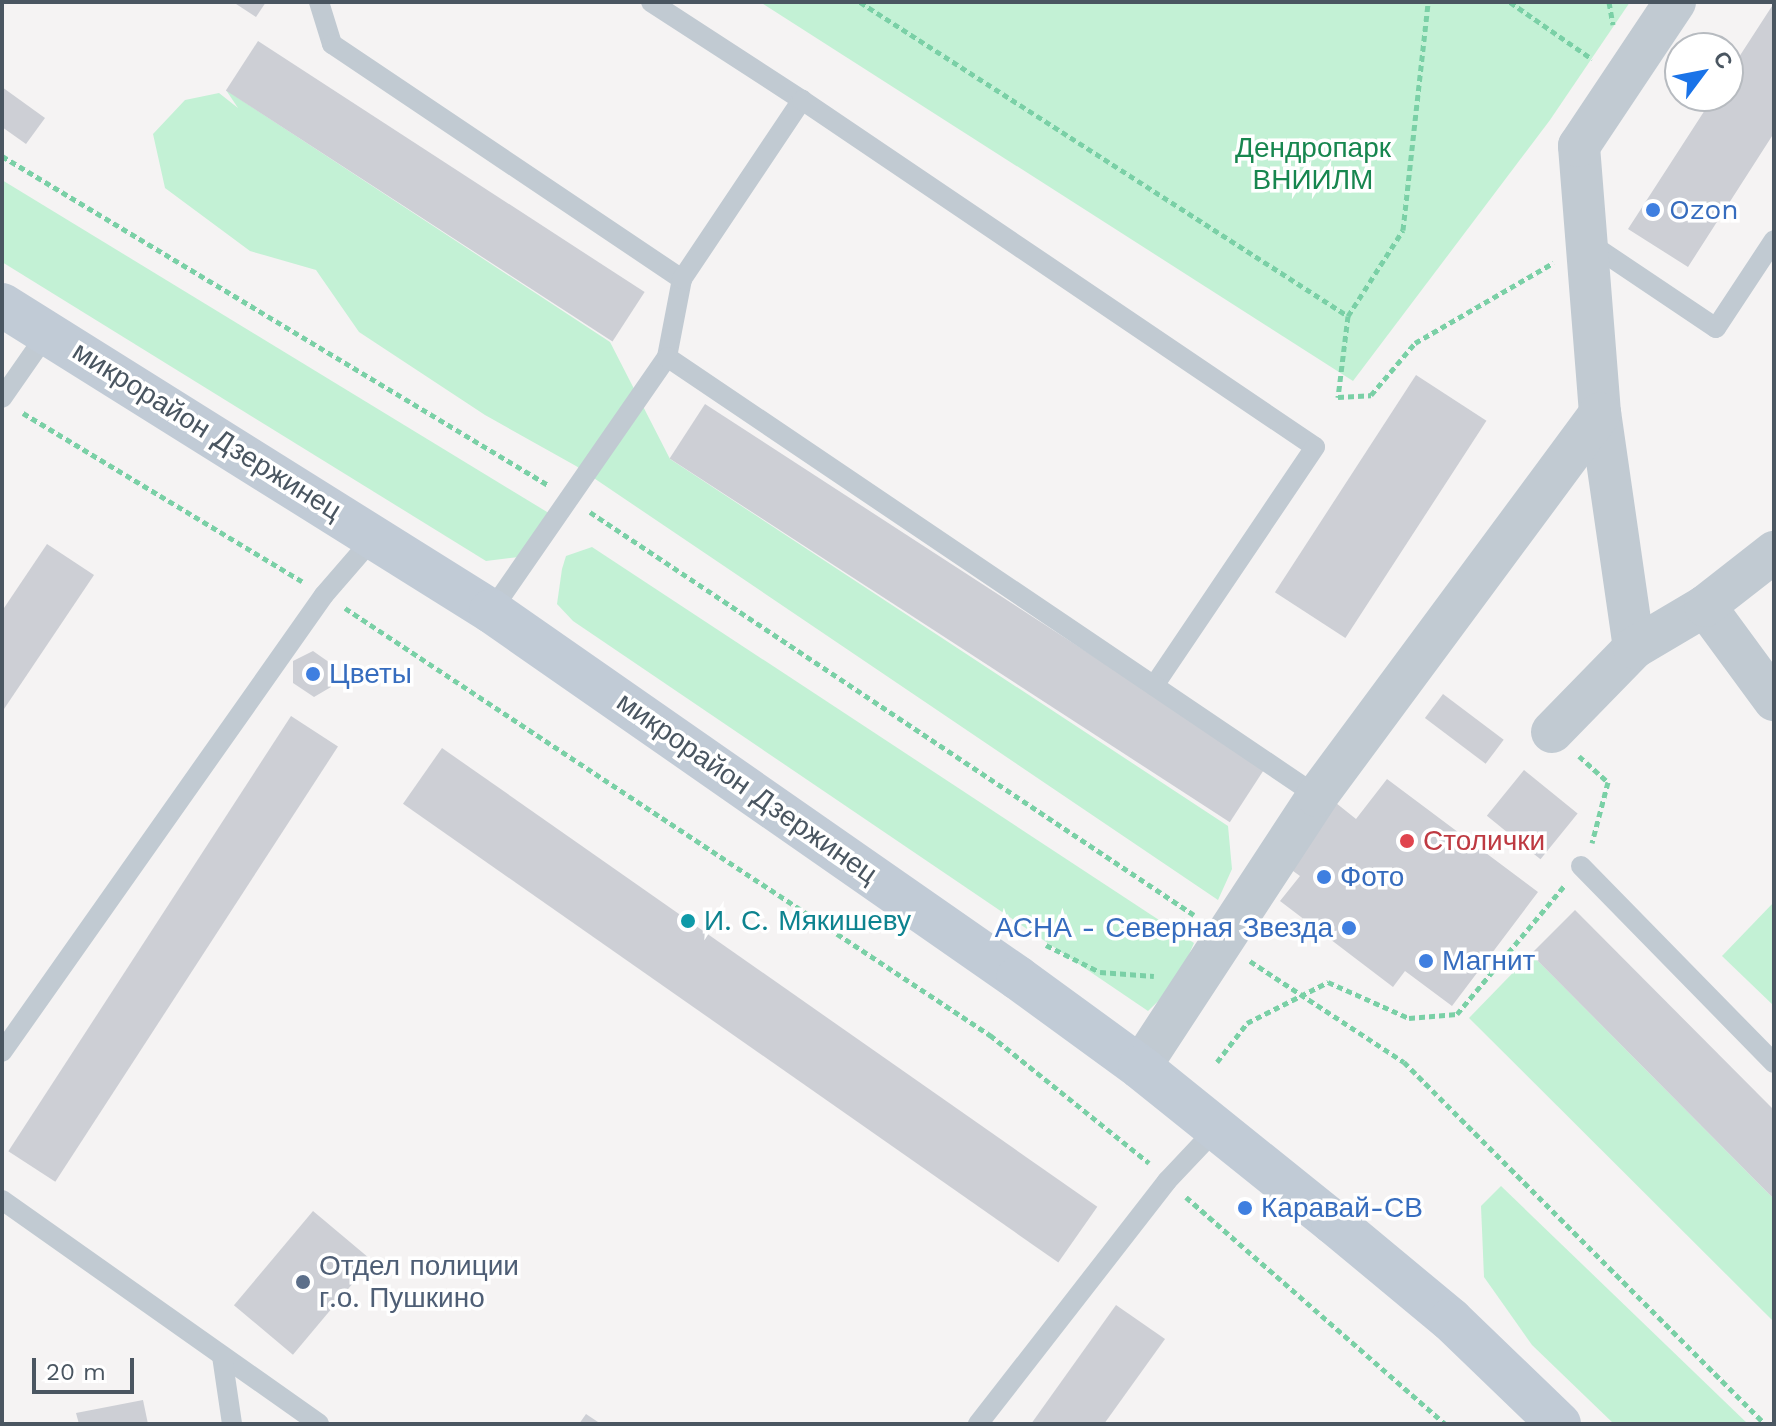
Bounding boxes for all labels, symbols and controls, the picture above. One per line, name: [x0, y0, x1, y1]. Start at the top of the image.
north arrow: [1664, 32, 1744, 112]
text: С: [1708, 47, 1738, 73]
park label: Дендропарк ВНИИЛМ: [1235, 131, 1391, 197]
place label: Ozon: [1669, 193, 1739, 227]
marker: Ozon: [1644, 201, 1662, 219]
street label: микрорайон Дзержинец: [66, 334, 348, 528]
place label: Цветы: [329, 657, 412, 691]
marker: Цветы: [304, 665, 322, 683]
street label: микрорайон Дзержинец: [610, 685, 884, 891]
place label: Столички: [1423, 824, 1545, 858]
marker: Столички: [1398, 832, 1416, 850]
place label: Фото: [1340, 860, 1404, 894]
marker: Фото: [1315, 868, 1333, 886]
place label: И. С. Мякишеву: [704, 904, 911, 938]
place label: АСНА - Северная Звезда: [995, 911, 1333, 945]
marker: И. С. Мякишеву: [679, 912, 697, 930]
marker: АСНА - Северная Звезда: [1340, 919, 1358, 937]
place label: Магнит: [1442, 944, 1535, 978]
marker: Магнит: [1417, 952, 1435, 970]
place label: Каравай-СВ: [1261, 1191, 1423, 1225]
marker: Каравай-СВ: [1236, 1199, 1254, 1217]
place label: Отдел полиции г.о. Пушкино: [319, 1249, 519, 1315]
marker: Отдел полиции г.о. Пушкино: [294, 1273, 312, 1291]
scale bar: [36, 1342, 138, 1392]
text: 20 m: [46, 1358, 106, 1386]

